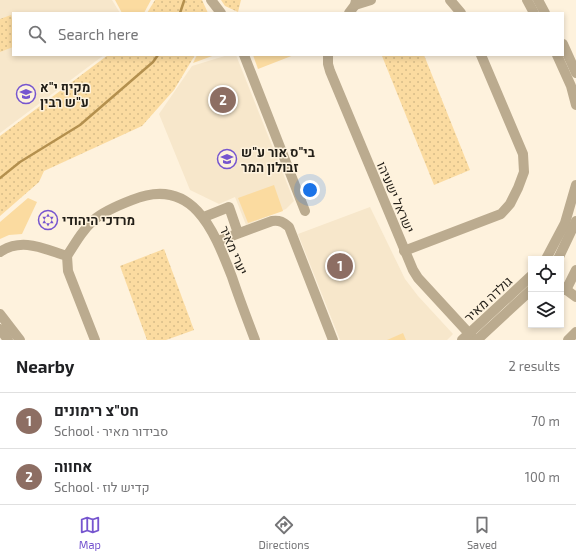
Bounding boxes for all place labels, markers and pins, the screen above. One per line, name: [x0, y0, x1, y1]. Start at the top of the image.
place label: מקיף י"א ע"ש רבין: [40, 79, 90, 110]
school or university icon: מקיף י"א ע"ש רבין: [15, 83, 37, 105]
pin: 2: [210, 85, 236, 115]
place label: בי"ס אור ע"ש זבולון המר: [241, 144, 315, 175]
school or university icon: בי"ס אור ע"ש זבולון המר: [216, 148, 238, 170]
synagogue icon: מרדכי היהודי: [37, 209, 59, 231]
place label: מרדכי היהודי: [62, 212, 135, 228]
pin: 1: [327, 251, 353, 281]

